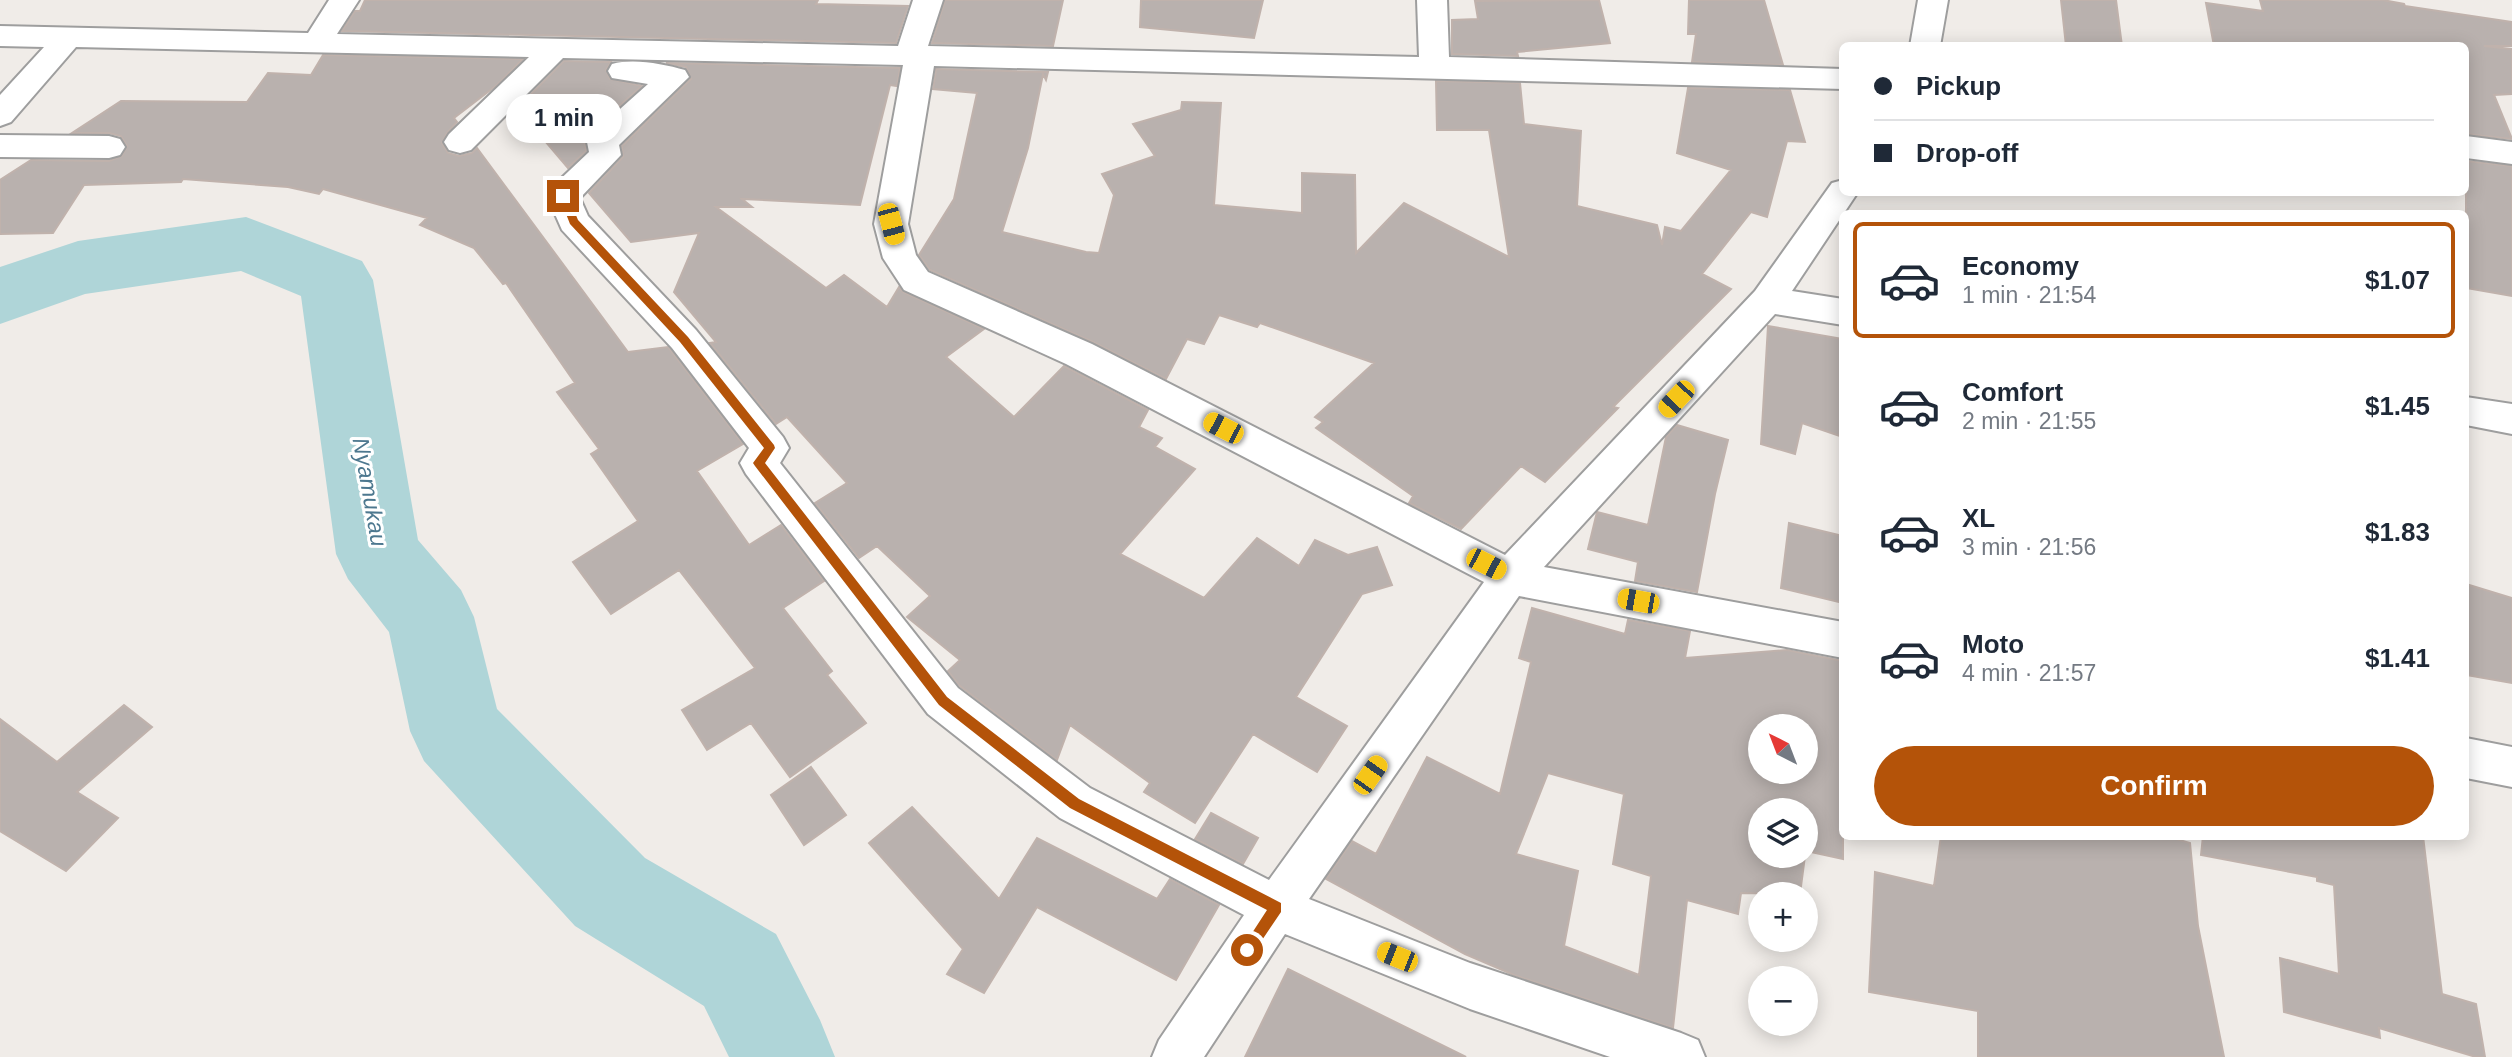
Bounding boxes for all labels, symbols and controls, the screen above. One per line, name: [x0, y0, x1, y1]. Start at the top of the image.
text: Pickup: [1916, 71, 2001, 101]
callout: 1 min: [505, 94, 621, 144]
text: 1 min: [534, 105, 594, 131]
text: Drop-off: [1916, 138, 2019, 168]
route end: [547, 180, 579, 212]
car: [876, 201, 907, 247]
icon: car: [1878, 249, 1941, 312]
text: Economy: [1962, 251, 2079, 281]
text: $1.07: [2365, 265, 2430, 295]
text: 1 min · 21:54: [1962, 282, 2096, 308]
icon: car: [1878, 375, 1941, 438]
car: [1654, 376, 1699, 422]
text: Comfort: [1962, 377, 2063, 407]
text: $1.45: [2365, 391, 2430, 421]
text: 2 min · 21:55: [1962, 408, 2096, 434]
car: [1200, 409, 1247, 447]
water label: Nyamukau: [348, 436, 392, 549]
icon: car: [1878, 501, 1941, 564]
text: XL: [1962, 503, 1995, 533]
text: $1.83: [2365, 517, 2430, 547]
text: 3 min · 21:56: [1962, 534, 2096, 560]
car: [1463, 545, 1510, 583]
car: [1616, 587, 1661, 615]
icon: car: [1878, 627, 1941, 690]
text: Moto: [1962, 629, 2024, 659]
text: $1.41: [2365, 643, 2430, 673]
text: 4 min · 21:57: [1962, 660, 2096, 686]
north arrow: [1748, 714, 1818, 784]
map controls: [1748, 714, 1818, 1036]
button: Confirm: [1874, 746, 2434, 826]
car: [1350, 752, 1391, 798]
button: layers: [1748, 798, 1818, 868]
button: +: [1748, 882, 1818, 952]
route start: [1231, 934, 1263, 966]
car: [1374, 939, 1421, 975]
button: −: [1748, 966, 1818, 1036]

